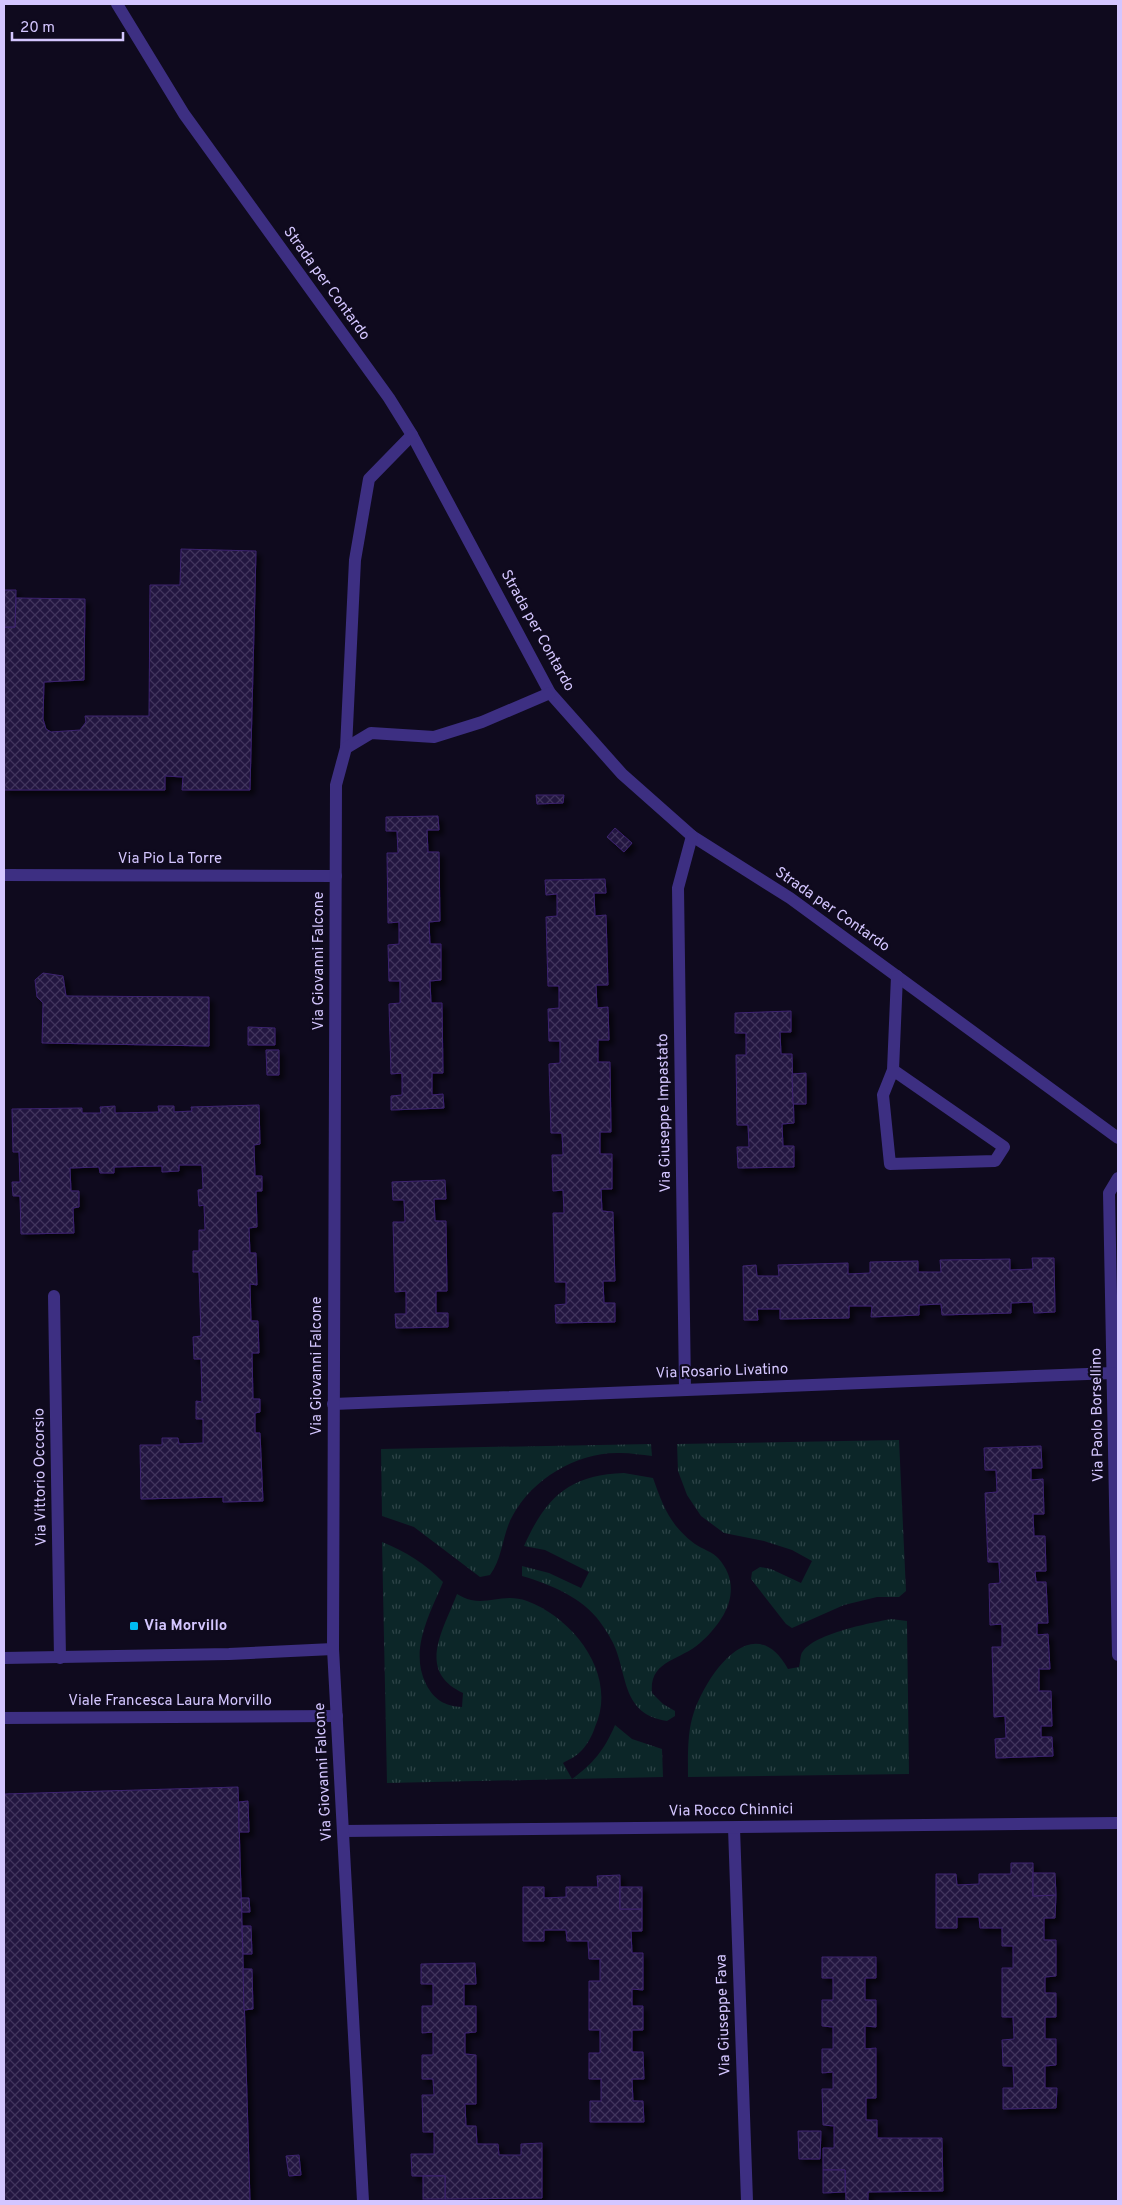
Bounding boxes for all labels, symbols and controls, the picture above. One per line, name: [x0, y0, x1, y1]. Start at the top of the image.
scale bar: [12, 10, 124, 42]
text: 20 m: [20, 19, 55, 38]
street label: Strada per Contardo: [278, 223, 374, 345]
street label: Strada per Contardo: [496, 567, 578, 695]
street label: Via Pio La Torre: [118, 850, 222, 869]
street label: Strada per Contardo: [771, 863, 893, 957]
street label: Via Giovanni Falcone: [310, 891, 329, 1031]
street label: Via Giuseppe Impastato: [654, 1033, 676, 1193]
street label: Via Giovanni Falcone: [308, 1296, 327, 1436]
street label: Via Paolo Borsellino: [1087, 1348, 1109, 1482]
street label: Via Rosario Livatino: [655, 1360, 789, 1384]
street label: Via Vittorio Occorsio: [30, 1408, 52, 1546]
place label: Via Morvillo: [144, 1617, 227, 1636]
marker: Via Morvillo: [128, 1620, 140, 1632]
street label: Viale Francesca Laura Morvillo: [68, 1692, 272, 1711]
street label: Via Giovanni Falcone: [311, 1702, 337, 1842]
street label: Via Rocco Chinnici: [669, 1800, 793, 1822]
street label: Via Giuseppe Fava: [712, 1954, 736, 2076]

